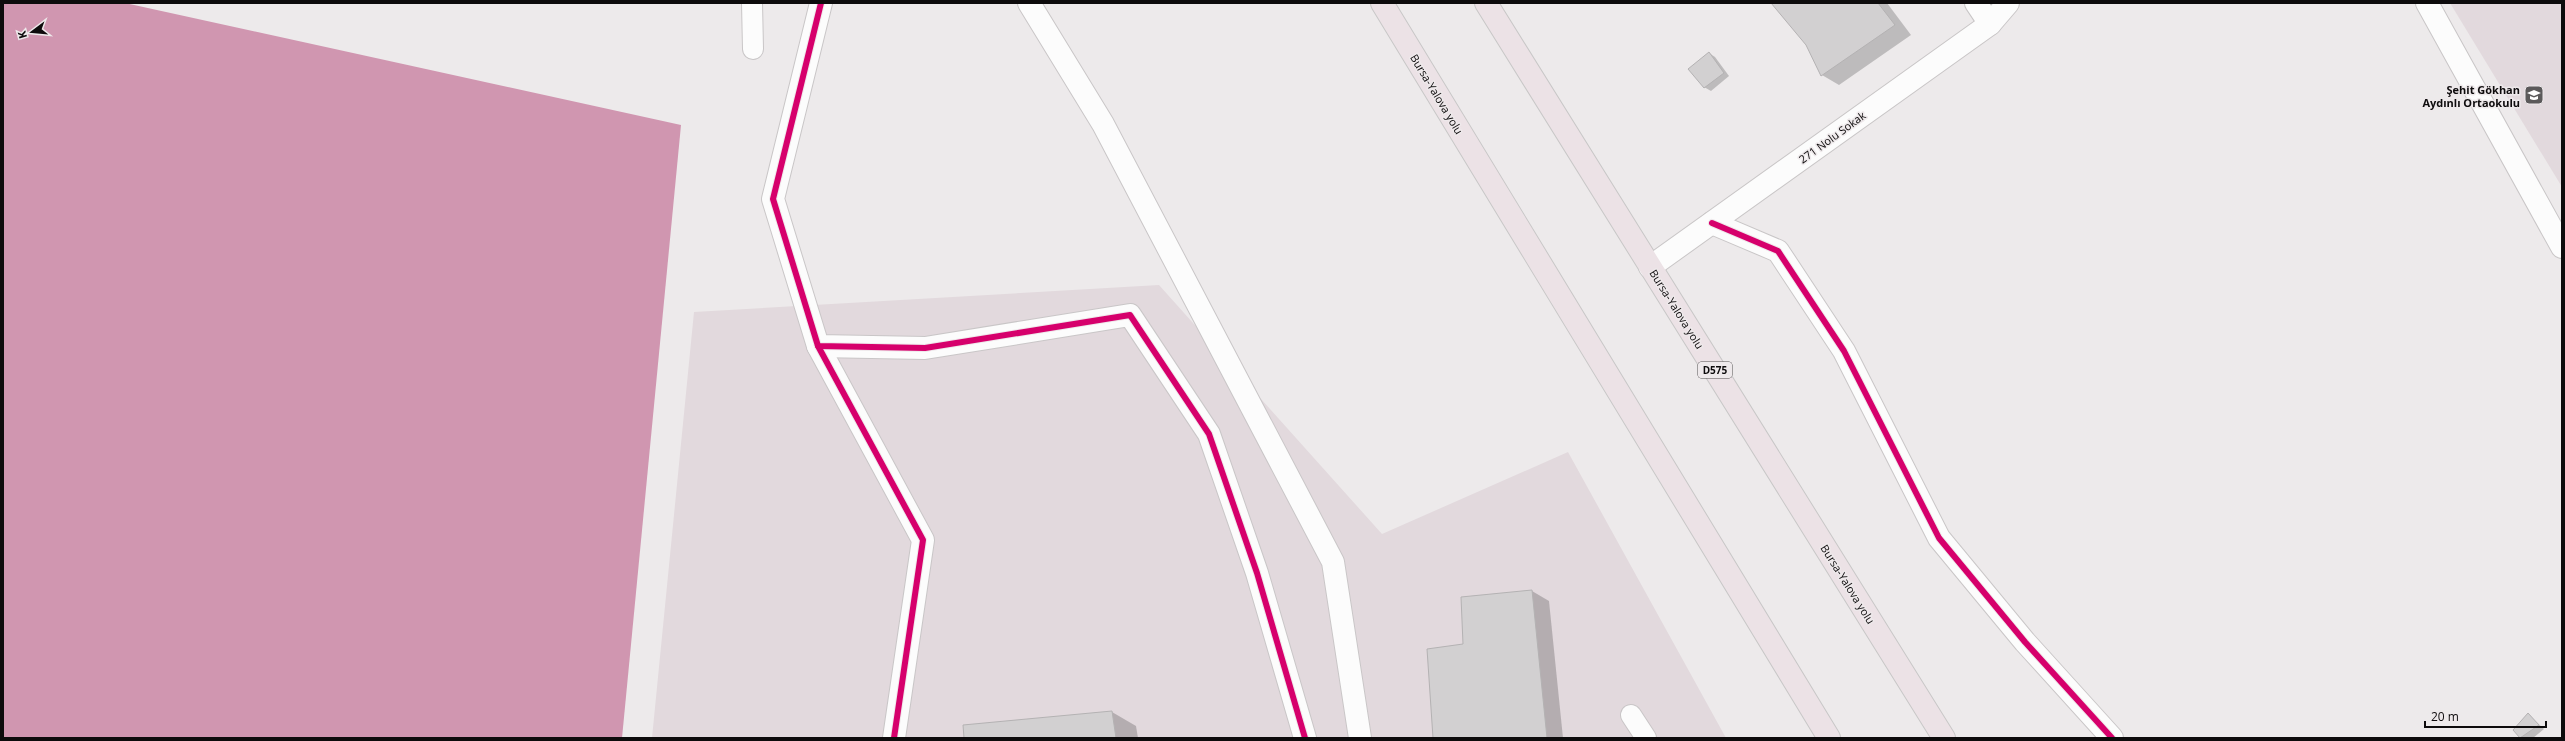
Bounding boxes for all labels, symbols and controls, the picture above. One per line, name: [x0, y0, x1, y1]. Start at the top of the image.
north arrow: [12, 12, 52, 52]
text: K: [13, 29, 30, 40]
street label: Bursa-Yalova yolu: [1407, 51, 1467, 137]
place label: Şehit Gökhan Aydınlı Ortaokulu: [2422, 82, 2520, 110]
school or university icon: Şehit Gökhan Aydınlı Ortaokulu: [2523, 84, 2545, 106]
street label: 271 Nolu Sokak: [1796, 107, 1869, 166]
street label: Bursa-Yalova yolu: [1647, 266, 1707, 352]
road number: D575: [1698, 362, 1732, 378]
street label: Bursa-Yalova yolu: [1818, 541, 1878, 627]
scale bar: [2425, 703, 2546, 729]
text: 20 m: [2431, 708, 2459, 725]

